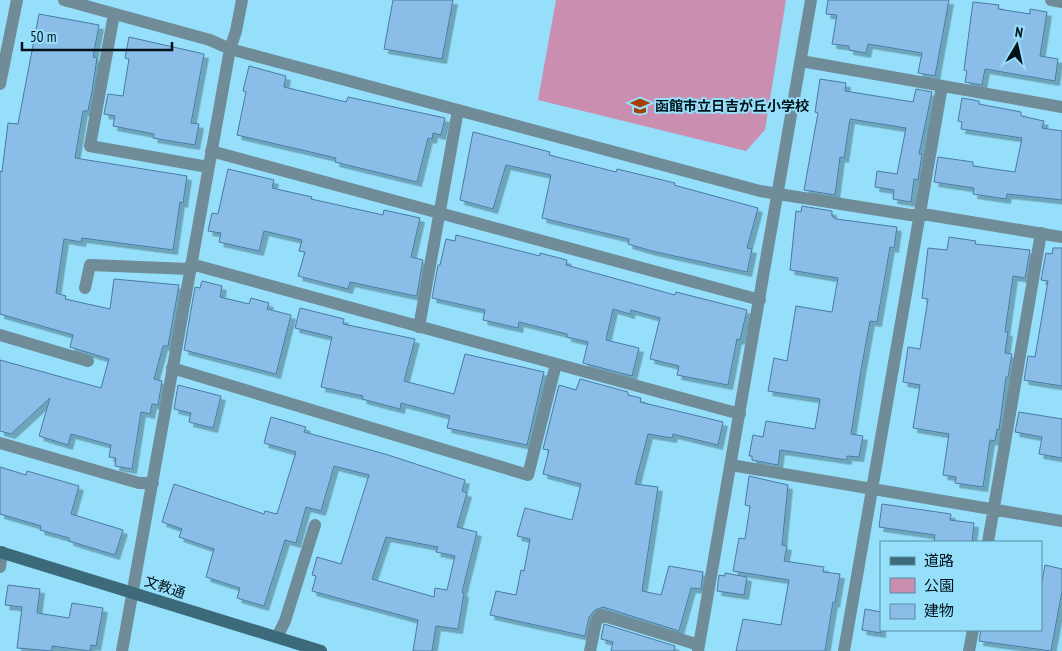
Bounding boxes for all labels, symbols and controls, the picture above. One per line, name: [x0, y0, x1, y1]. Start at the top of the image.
scale bar: [22, 20, 172, 52]
north arrow: [992, 20, 1042, 70]
text: N: [1014, 23, 1024, 42]
text: 50 m: [30, 27, 56, 46]
school or university icon: 函館市立日吉が丘小学校: [629, 95, 651, 117]
place label: 函館市立日吉が丘小学校: [655, 97, 809, 115]
legend: [880, 541, 1042, 631]
text: 道路: [924, 551, 954, 570]
street label: 文教通: [142, 572, 188, 602]
text: 公園: [924, 576, 954, 595]
text: 建物: [924, 601, 954, 620]

